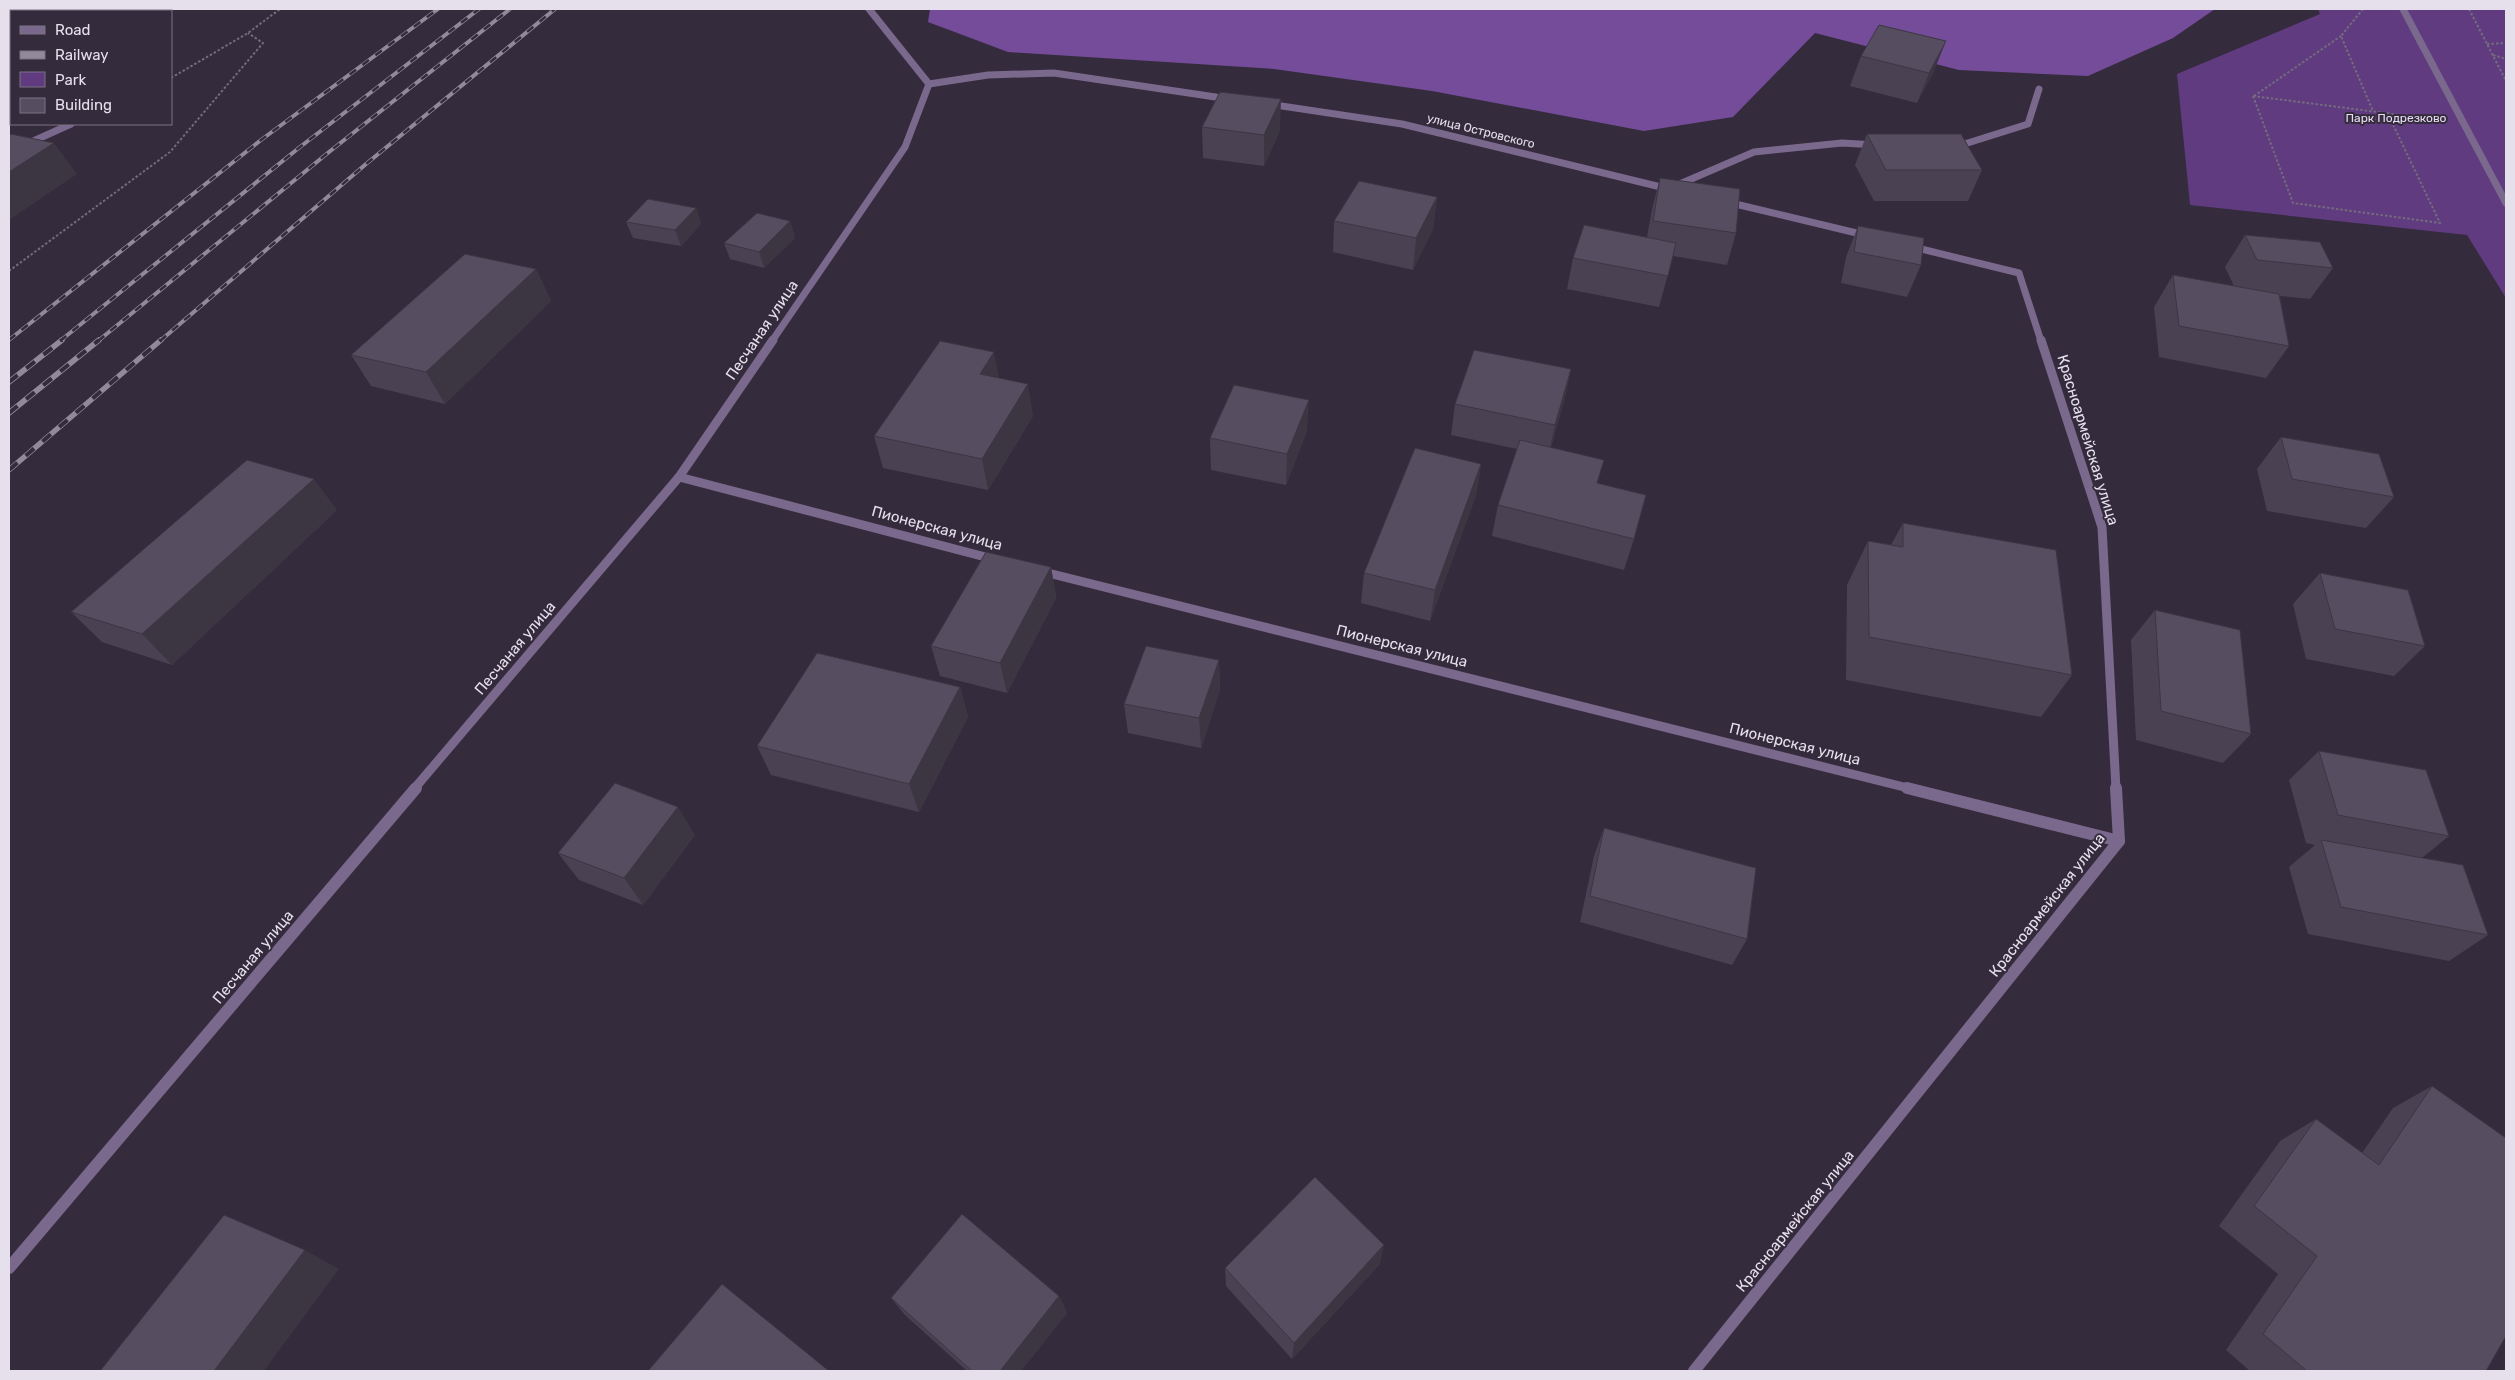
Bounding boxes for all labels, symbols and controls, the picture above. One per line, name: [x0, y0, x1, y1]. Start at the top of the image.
legend: [10, 10, 172, 125]
text: Road: [55, 21, 91, 39]
text: Railway: [55, 46, 109, 64]
text: Park: [55, 71, 86, 89]
text: Building: [55, 96, 112, 114]
street label: улица Островского: [1426, 111, 1536, 151]
park label: Парк Подрезково: [2345, 111, 2447, 125]
street label: Песчаная улица: [722, 277, 802, 383]
street label: Красноармейская улица: [2053, 353, 2123, 527]
street label: Пионерская улица: [870, 502, 1004, 554]
street label: Песчаная улица: [471, 598, 559, 698]
street label: Пионерская улица: [1335, 621, 1469, 671]
street label: Пионерская улица: [1728, 719, 1862, 769]
street label: Красноармейская улица: [1985, 830, 2109, 980]
street label: Песчаная улица: [209, 907, 297, 1007]
street label: Красноармейская улица: [1732, 1146, 1858, 1296]

